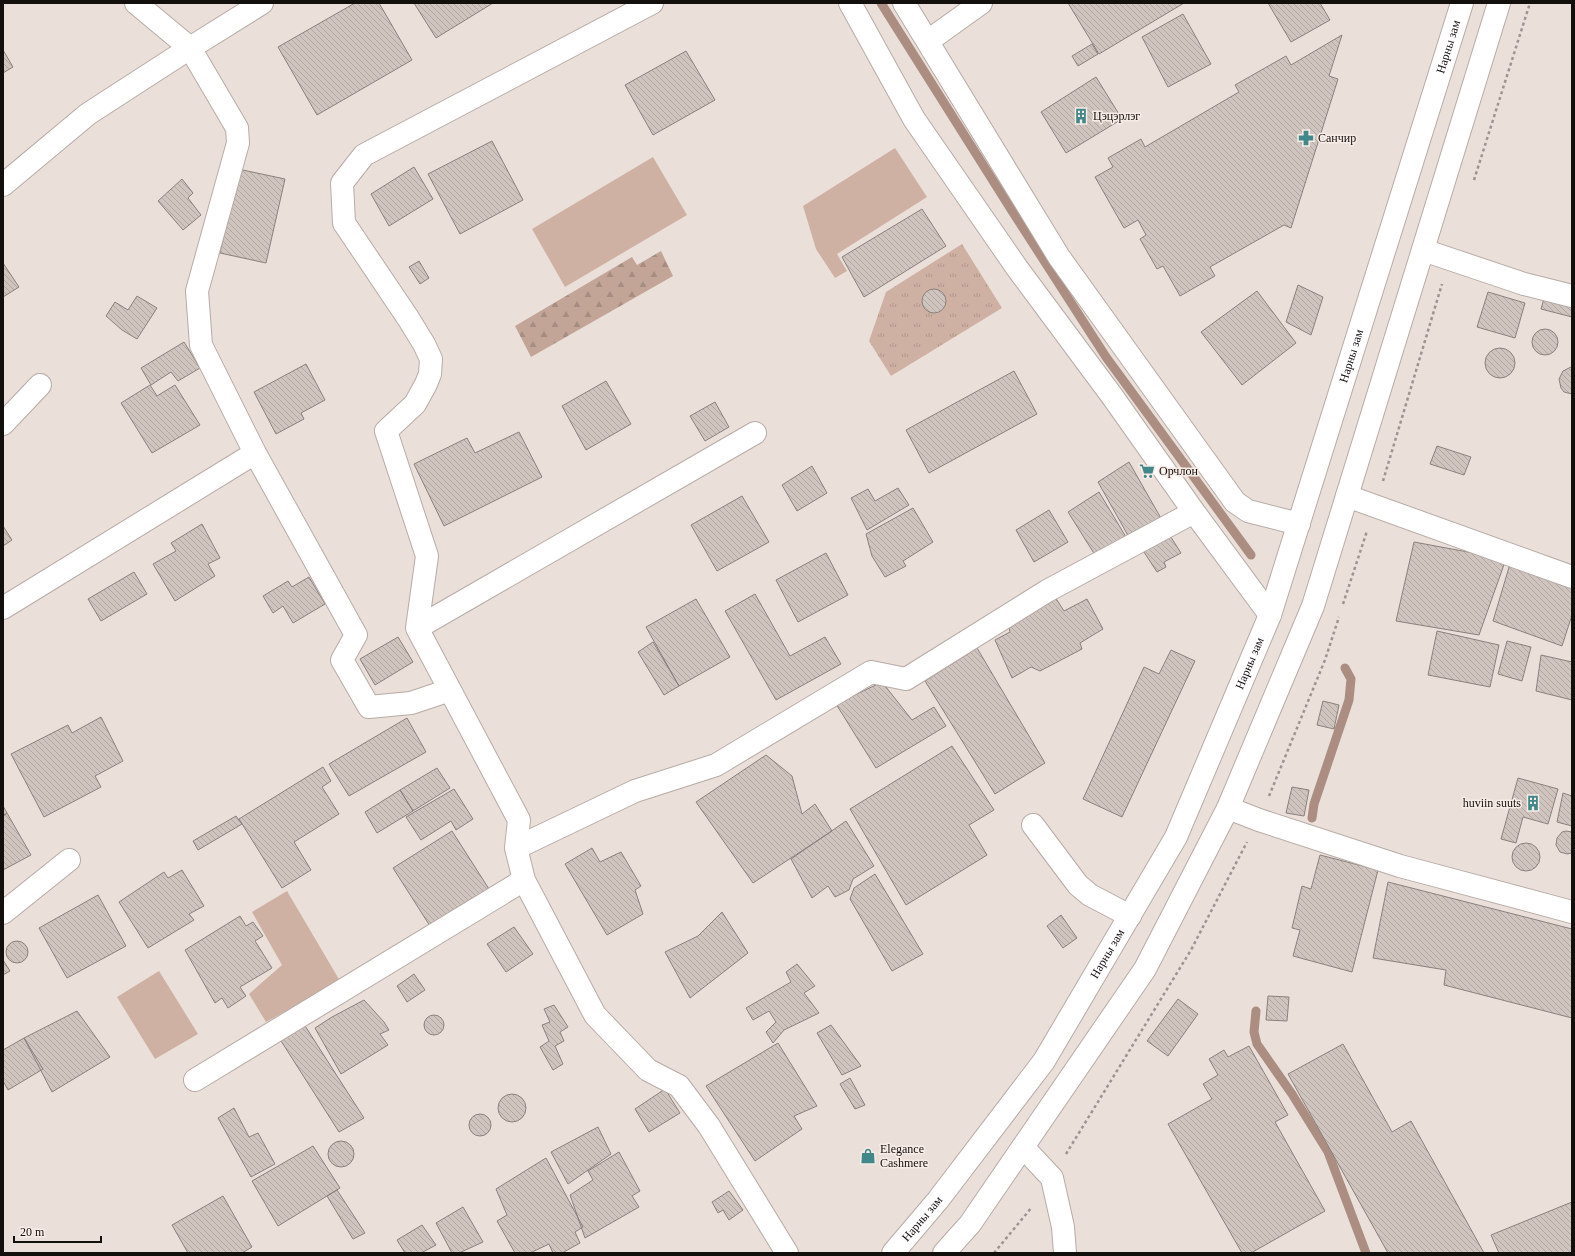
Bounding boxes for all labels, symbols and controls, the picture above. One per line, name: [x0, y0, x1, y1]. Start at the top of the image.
street label: Нарны зам: [1433, 18, 1463, 75]
building icon: Цэцэрлэг: [1072, 107, 1090, 125]
place label: Цэцэрлэг: [1093, 109, 1140, 123]
pharmacy icon: Санчир: [1297, 129, 1315, 147]
place label: Санчир: [1318, 131, 1356, 145]
street label: Нарны зам: [1336, 327, 1366, 384]
supermarket icon: Орчлон: [1138, 462, 1156, 480]
place label: Орчлон: [1159, 464, 1198, 478]
street label: Нарны зам: [1232, 635, 1267, 691]
building icon: huviin suuts: [1524, 794, 1542, 812]
place label: huviin suuts: [1463, 796, 1521, 810]
street label: Нарны зам: [1087, 926, 1128, 981]
place label: Elegance Cashmere: [880, 1142, 928, 1170]
shop icon: Elegance Cashmere: [859, 1147, 877, 1165]
street label: Нарны зам: [899, 1193, 946, 1244]
scale bar: [14, 1218, 101, 1244]
text: 20 m: [20, 1225, 45, 1239]

